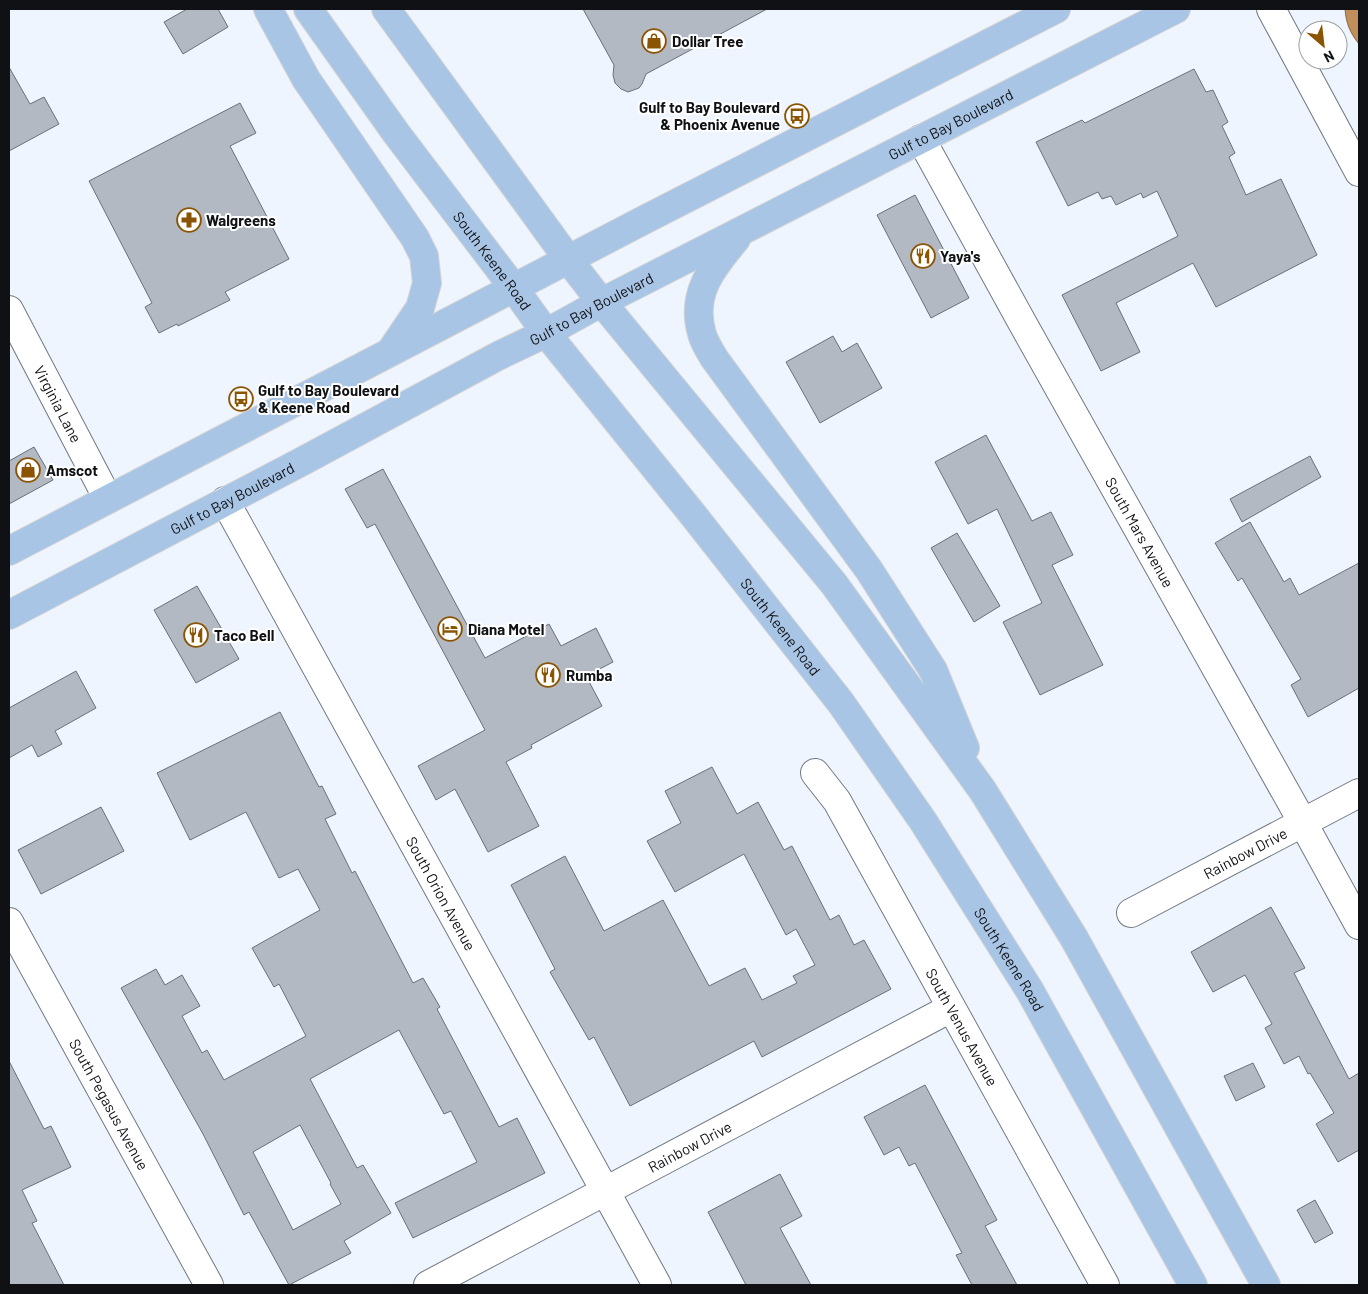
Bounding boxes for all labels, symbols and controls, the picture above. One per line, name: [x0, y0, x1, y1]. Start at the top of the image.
north arrow: [1298, 20, 1348, 70]
shop icon: Dollar Tree: [641, 28, 667, 54]
place label: Dollar Tree: [672, 32, 743, 50]
text: N: [1321, 47, 1337, 67]
street label: Gulf to Bay Boulevard: [885, 85, 1016, 163]
place label: Gulf to Bay Boulevard & Phoenix Avenue: [639, 98, 780, 133]
bus stop icon: Gulf to Bay Boulevard & Phoenix Avenue: [784, 103, 810, 129]
pharmacy icon: Walgreens: [176, 207, 202, 233]
street label: South Keene Road: [450, 208, 535, 313]
place label: Walgreens: [206, 211, 276, 229]
restaurant icon: Yaya's: [910, 243, 936, 269]
place label: Yaya's: [940, 247, 981, 265]
street label: Gulf to Bay Boulevard: [526, 268, 656, 349]
street label: Virginia Lane: [31, 362, 86, 446]
place label: Gulf to Bay Boulevard & Keene Road: [258, 381, 399, 416]
bus stop icon: Gulf to Bay Boulevard & Keene Road: [228, 386, 254, 412]
shop icon: Amscot: [15, 457, 41, 483]
street label: Gulf to Bay Boulevard: [167, 458, 297, 538]
place label: Amscot: [46, 461, 98, 479]
street label: South Mars Avenue: [1102, 474, 1178, 590]
street label: South Keene Road: [737, 574, 825, 679]
hotel icon: Diana Motel: [437, 616, 463, 642]
place label: Diana Motel: [468, 620, 544, 638]
restaurant icon: Taco Bell: [183, 622, 209, 648]
place label: Taco Bell: [214, 626, 274, 644]
restaurant icon: Rumba: [535, 662, 561, 688]
place label: Rumba: [566, 666, 612, 684]
street label: Rainbow Drive: [1200, 824, 1290, 882]
street label: South Orion Avenue: [403, 833, 480, 953]
street label: South Keene Road: [971, 904, 1048, 1014]
street label: South Venus Avenue: [922, 965, 1002, 1089]
street label: South Pegasus Avenue: [66, 1035, 153, 1173]
street label: Rainbow Drive: [645, 1117, 734, 1176]

